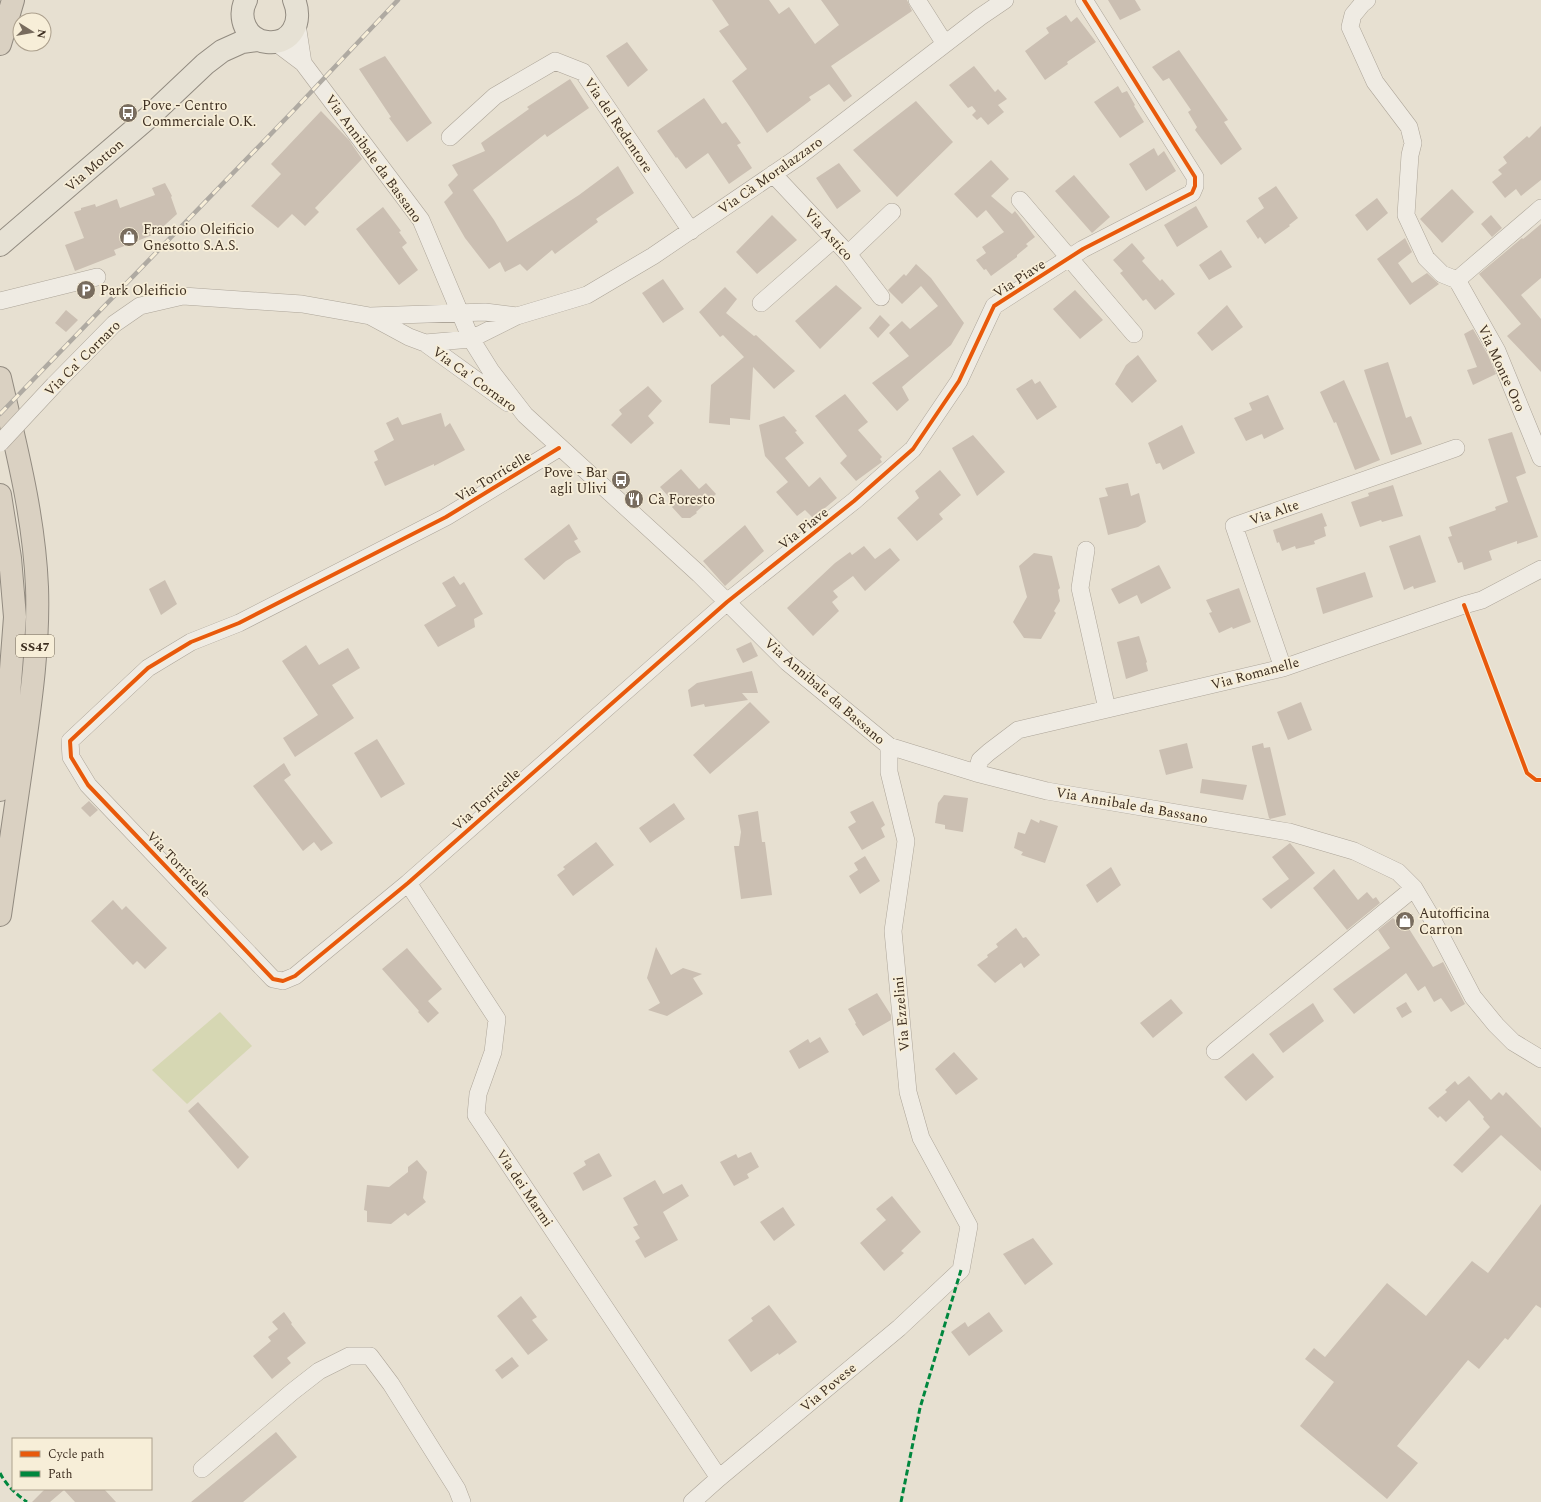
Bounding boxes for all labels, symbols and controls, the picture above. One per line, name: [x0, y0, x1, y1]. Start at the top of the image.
north arrow: [12, 12, 52, 52]
text: N: [32, 28, 51, 40]
street label: Via del Redentore: [579, 73, 658, 177]
street label: Via Annibale da Bassano: [320, 90, 427, 227]
place label: Pove - Centro Commerciale O.K.: [142, 95, 256, 132]
bus stop icon: Pove - Centro Commerciale O.K.: [117, 102, 139, 124]
street label: Via Cà Moralazzaro: [714, 131, 827, 219]
street label: Via Motton: [60, 134, 128, 197]
street label: Via Astico: [799, 203, 858, 266]
place label: Frantoio Oleificio Gnesotto S.A.S.: [143, 219, 254, 256]
shop icon: Frantoio Oleificio Gnesotto S.A.S.: [118, 226, 140, 248]
street label: Via Piave: [989, 253, 1050, 303]
parking icon: Park Oleificio: [75, 279, 97, 301]
place label: Park Oleificio: [100, 280, 187, 301]
street label: Via Ca' Cornaro: [39, 315, 125, 401]
street label: Via Monte Oro: [1472, 321, 1531, 415]
street label: Via Ca' Cornaro: [428, 341, 521, 417]
street label: Via Torricelle: [451, 445, 535, 507]
place label: Pove - Bar agli Ulivi: [543, 462, 607, 499]
bus stop icon: Pove - Bar agli Ulivi: [610, 469, 632, 491]
restaurant icon: Cà Foresto: [623, 488, 645, 510]
place label: Cà Foresto: [648, 489, 715, 510]
street label: Via Alte: [1246, 494, 1302, 531]
street label: Via Piave: [774, 502, 833, 555]
street label: Via Annibale da Bassano: [760, 633, 890, 750]
road number: SS47: [16, 635, 54, 657]
street label: Via Romanelle: [1209, 652, 1302, 695]
street label: Via Torricelle: [448, 763, 525, 836]
street label: Via Annibale da Bassano: [1054, 782, 1210, 829]
street label: Via Torricelle: [141, 826, 216, 903]
place label: Autofficina Carron: [1419, 903, 1490, 940]
shop icon: Autofficina Carron: [1394, 910, 1416, 932]
street label: Via Ezzelini: [888, 976, 915, 1052]
street label: Via dei Marmi: [491, 1145, 558, 1231]
street label: Via Povese: [796, 1357, 861, 1417]
legend: [12, 1438, 152, 1490]
text: Cycle path: [48, 1445, 105, 1464]
text: Path: [48, 1465, 73, 1484]

